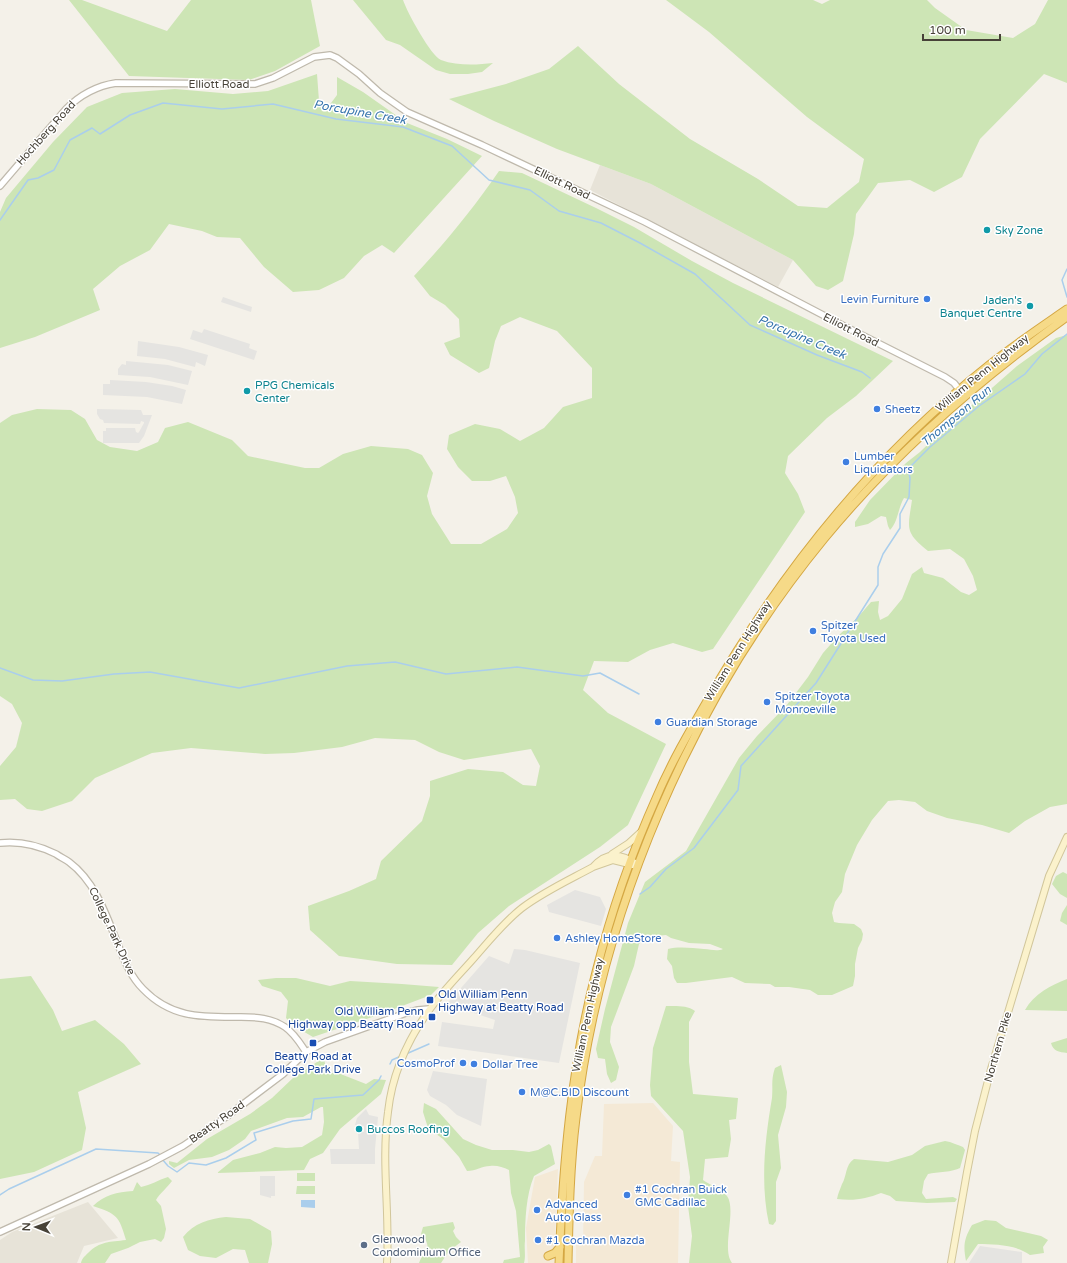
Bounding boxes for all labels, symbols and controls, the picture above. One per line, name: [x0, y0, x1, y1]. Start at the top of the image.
scale bar: [923, 16, 1000, 42]
text: 100 m: [929, 23, 966, 37]
street label: Elliott Road: [189, 78, 249, 91]
water label: Porcupine Creek: [313, 97, 409, 127]
street label: Hochberg Road: [14, 98, 78, 168]
street label: Elliott Road: [532, 164, 592, 202]
place label: Sky Zone: [995, 224, 1043, 237]
marker: Sky Zone: [982, 225, 992, 235]
place label: Levin Furniture: [841, 293, 919, 306]
marker: Levin Furniture: [922, 294, 932, 304]
place label: Jaden's Banquet Centre: [940, 294, 1022, 320]
marker: Jaden's Banquet Centre: [1025, 301, 1035, 311]
street label: Elliott Road: [821, 310, 881, 350]
water label: Porcupine Creek: [756, 312, 849, 362]
street label: William Penn Highway: [933, 331, 1031, 415]
place label: PPG Chemicals Center: [255, 379, 334, 405]
water label: Thompson Run: [918, 382, 994, 449]
marker: PPG Chemicals Center: [242, 386, 252, 396]
place label: Sheetz: [885, 403, 921, 416]
marker: Sheetz: [872, 404, 882, 414]
place label: Lumber Liquidators: [854, 450, 913, 476]
marker: Lumber Liquidators: [841, 457, 851, 467]
street label: William Penn Highway: [702, 598, 774, 704]
place label: Spitzer Toyota Used: [821, 619, 886, 645]
marker: Spitzer Toyota Used: [808, 626, 818, 636]
place label: Spitzer Toyota Monroeville: [775, 690, 850, 716]
marker: Spitzer Toyota Monroeville: [762, 697, 772, 707]
place label: Guardian Storage: [666, 716, 758, 729]
marker: Guardian Storage: [653, 717, 663, 727]
street label: College Park Drive: [86, 885, 138, 977]
place label: Ashley HomeStore: [565, 932, 662, 945]
marker: Ashley HomeStore: [552, 933, 562, 943]
street label: William Penn Highway: [570, 957, 606, 1073]
place label: Old William Penn Highway at Beatty Road: [438, 988, 564, 1014]
marker: Old William Penn Highway at Beatty Road: [425, 995, 435, 1005]
place label: Old William Penn Highway opp Beatty Road: [288, 1005, 424, 1031]
street label: Northern Pike: [982, 1010, 1014, 1084]
marker: Old William Penn Highway opp Beatty Road: [427, 1012, 437, 1022]
marker: Beatty Road at College Park Drive: [308, 1038, 318, 1048]
place label: Beatty Road at College Park Drive: [265, 1050, 361, 1076]
place label: CosmoProf: [397, 1057, 456, 1070]
marker: CosmoProf: [458, 1058, 468, 1068]
place label: Dollar Tree: [482, 1058, 538, 1071]
marker: Dollar Tree: [469, 1059, 479, 1069]
place label: M@C.BID Discount: [530, 1086, 629, 1099]
marker: M@C.BID Discount: [517, 1087, 527, 1097]
street label: Beatty Road: [187, 1098, 247, 1146]
place label: Buccos Roofing: [367, 1123, 450, 1136]
marker: Buccos Roofing: [354, 1124, 364, 1134]
place label: #1 Cochran Buick GMC Cadillac: [635, 1183, 727, 1209]
marker: #1 Cochran Buick GMC Cadillac: [622, 1190, 632, 1200]
place label: Advanced Auto Glass: [545, 1198, 601, 1224]
marker: Advanced Auto Glass: [532, 1205, 542, 1215]
north arrow: [16, 1207, 56, 1247]
text: N: [20, 1222, 33, 1231]
place label: Glenwood Condominium Office: [372, 1233, 481, 1259]
place label: #1 Cochran Mazda: [546, 1234, 645, 1247]
marker: #1 Cochran Mazda: [533, 1235, 543, 1245]
marker: Glenwood Condominium Office: [359, 1240, 369, 1250]

